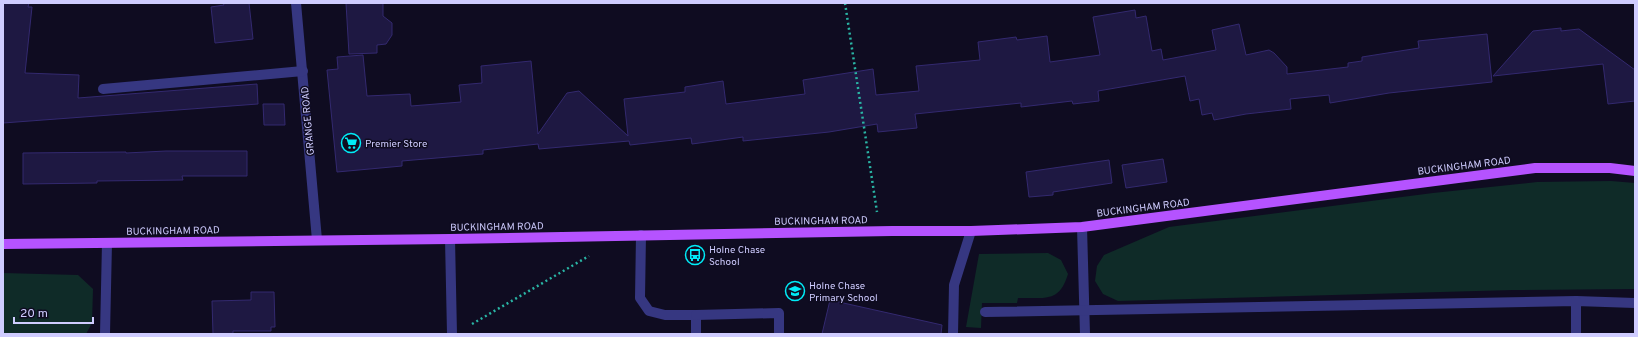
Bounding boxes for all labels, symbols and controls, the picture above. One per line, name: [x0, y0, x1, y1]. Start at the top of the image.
street label: GRANGE ROAD: [299, 86, 318, 156]
supermarket icon: Premier Store: [340, 132, 362, 154]
place label: Premier Store: [365, 138, 427, 151]
street label: BUCKINGHAM ROAD: [1417, 154, 1512, 179]
street label: BUCKINGHAM ROAD: [1096, 196, 1191, 221]
street label: BUCKINGHAM ROAD: [774, 214, 868, 229]
street label: BUCKINGHAM ROAD: [450, 220, 544, 235]
street label: BUCKINGHAM ROAD: [126, 224, 220, 239]
bus stop icon: Holne Chase School: [684, 244, 706, 266]
place label: Holne Chase School: [709, 244, 765, 269]
school or university icon: Holne Chase Primary School: [784, 280, 806, 302]
place label: Holne Chase Primary School: [809, 280, 878, 305]
scale bar: [14, 299, 93, 325]
text: 20 m: [20, 306, 48, 322]

